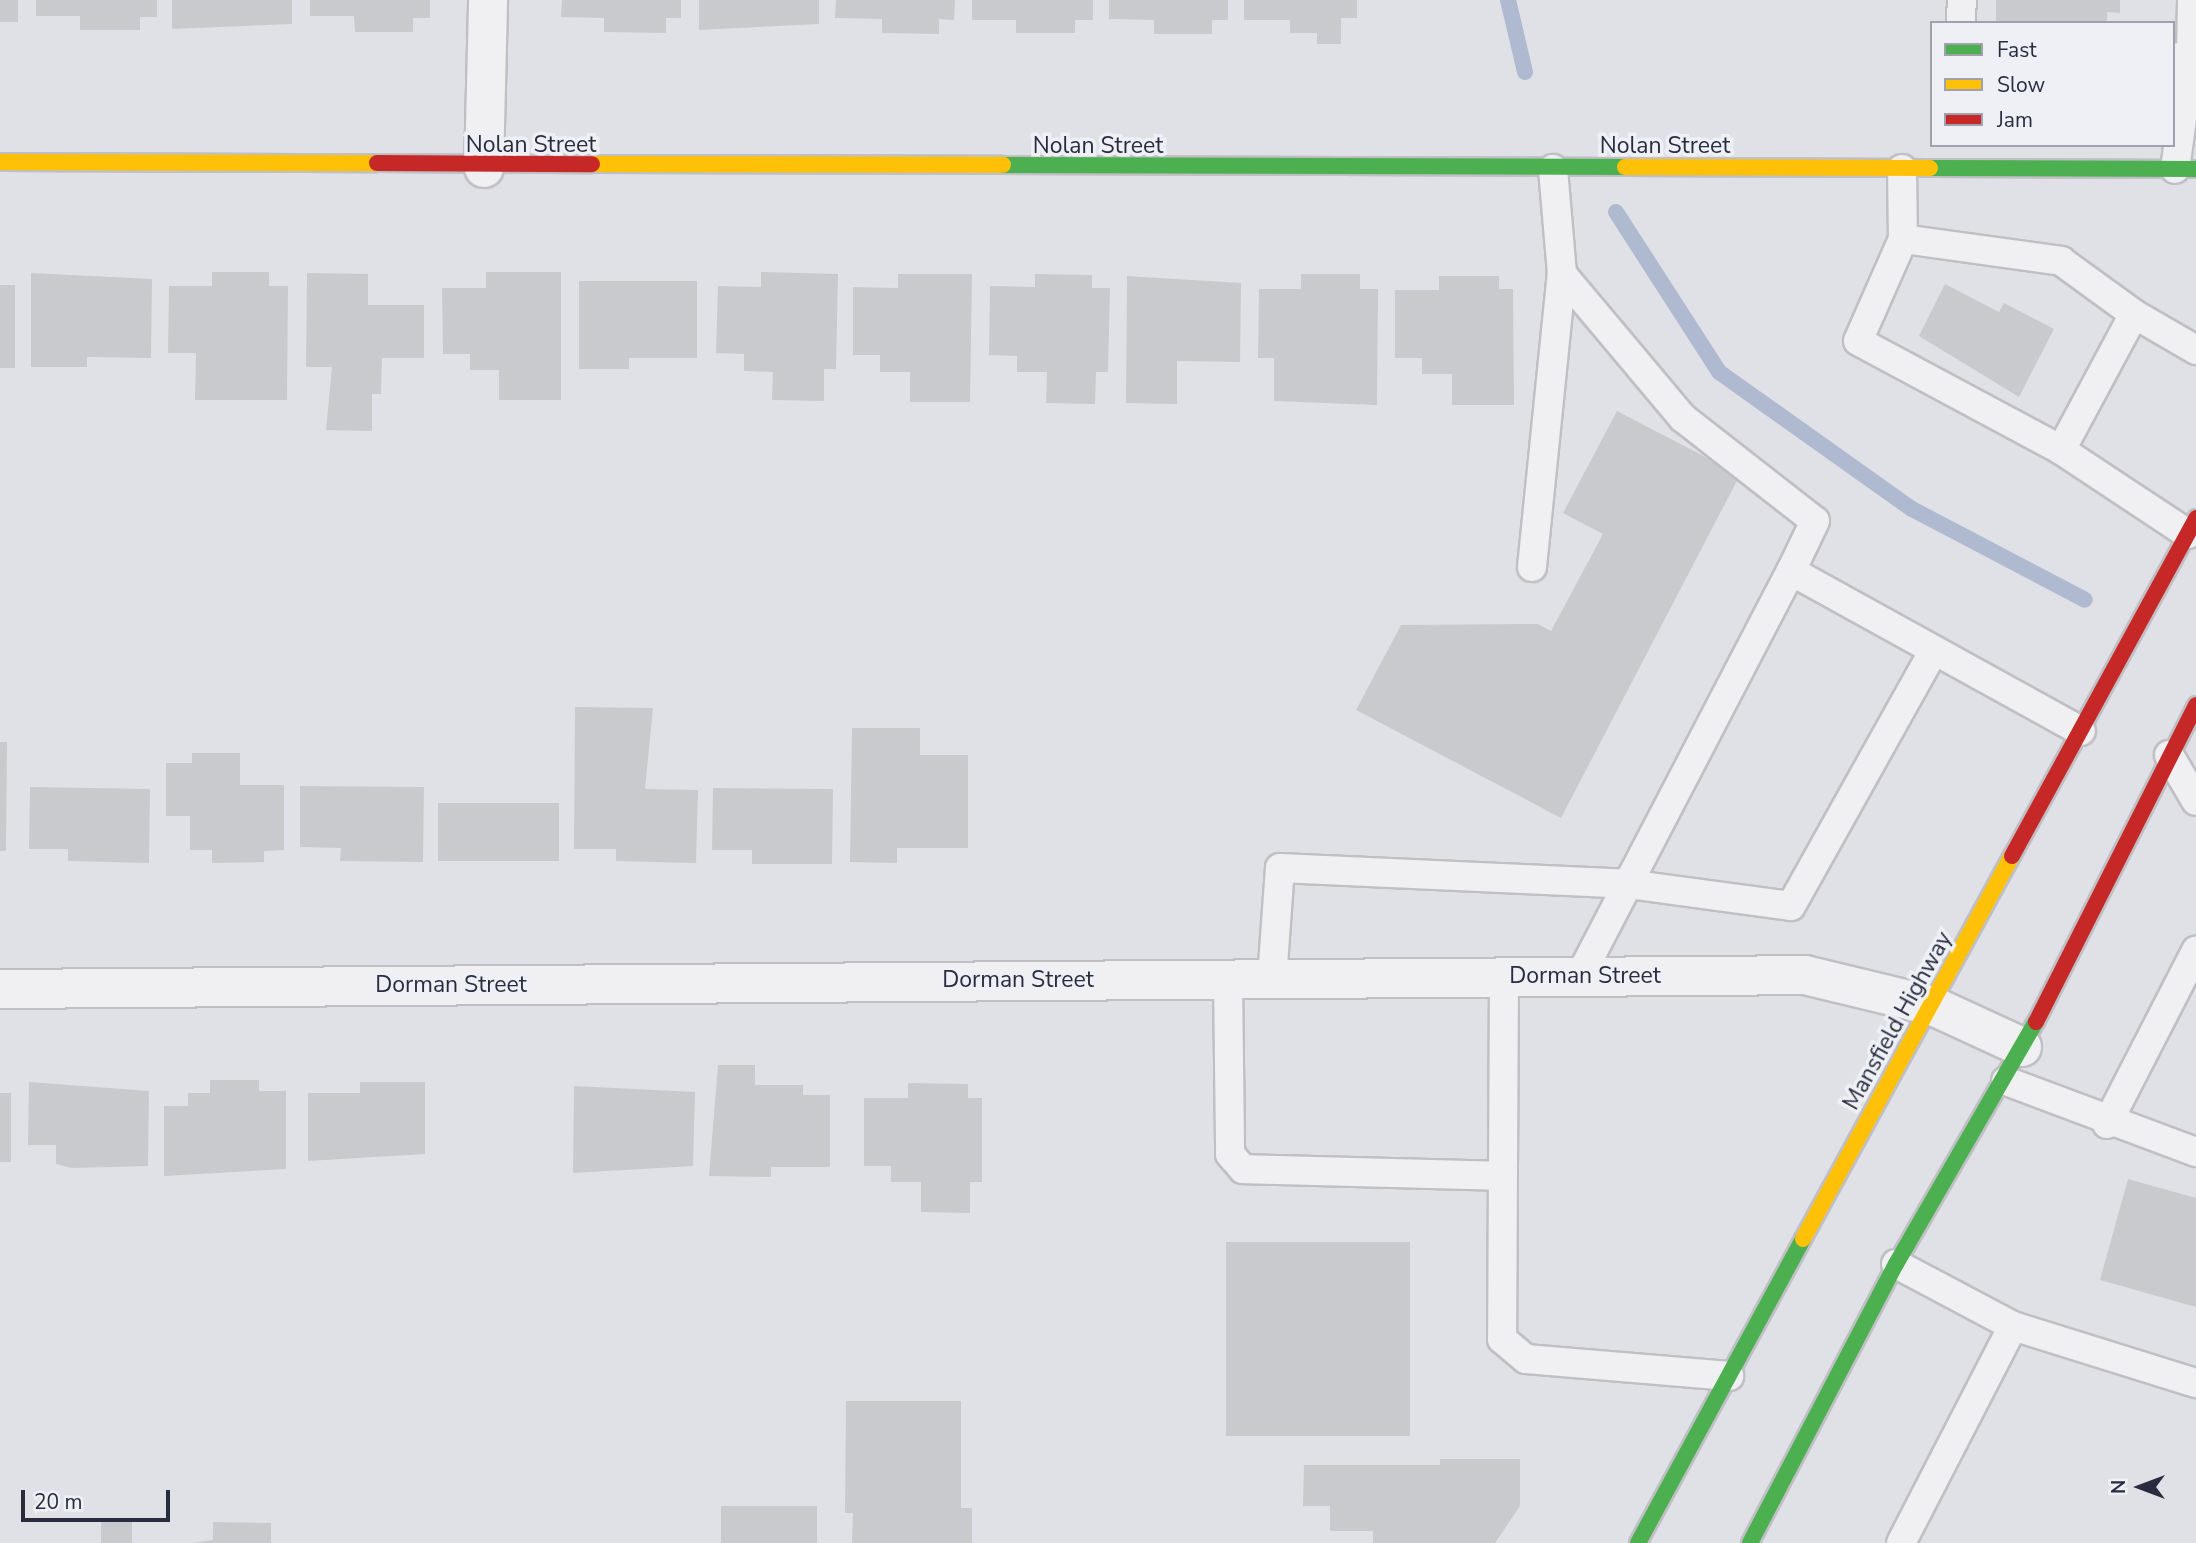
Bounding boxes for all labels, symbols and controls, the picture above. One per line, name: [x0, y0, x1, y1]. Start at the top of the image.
legend: [1930, 21, 2175, 147]
text: Fast: [1997, 36, 2037, 64]
text: Slow: [1997, 71, 2045, 99]
text: Jam: [1997, 106, 2033, 134]
street label: Nolan Street: [466, 131, 596, 159]
street label: Nolan Street: [1033, 132, 1163, 160]
street label: Nolan Street: [1600, 132, 1730, 160]
street label: Mansfield Highway: [1838, 927, 1958, 1115]
street label: Dorman Street: [1509, 962, 1661, 990]
street label: Dorman Street: [942, 966, 1094, 994]
street label: Dorman Street: [375, 971, 527, 999]
north arrow: [2105, 1452, 2175, 1522]
scale bar: [24, 1476, 173, 1520]
text: N: [2106, 1480, 2132, 1494]
text: 20 m: [34, 1488, 83, 1516]

